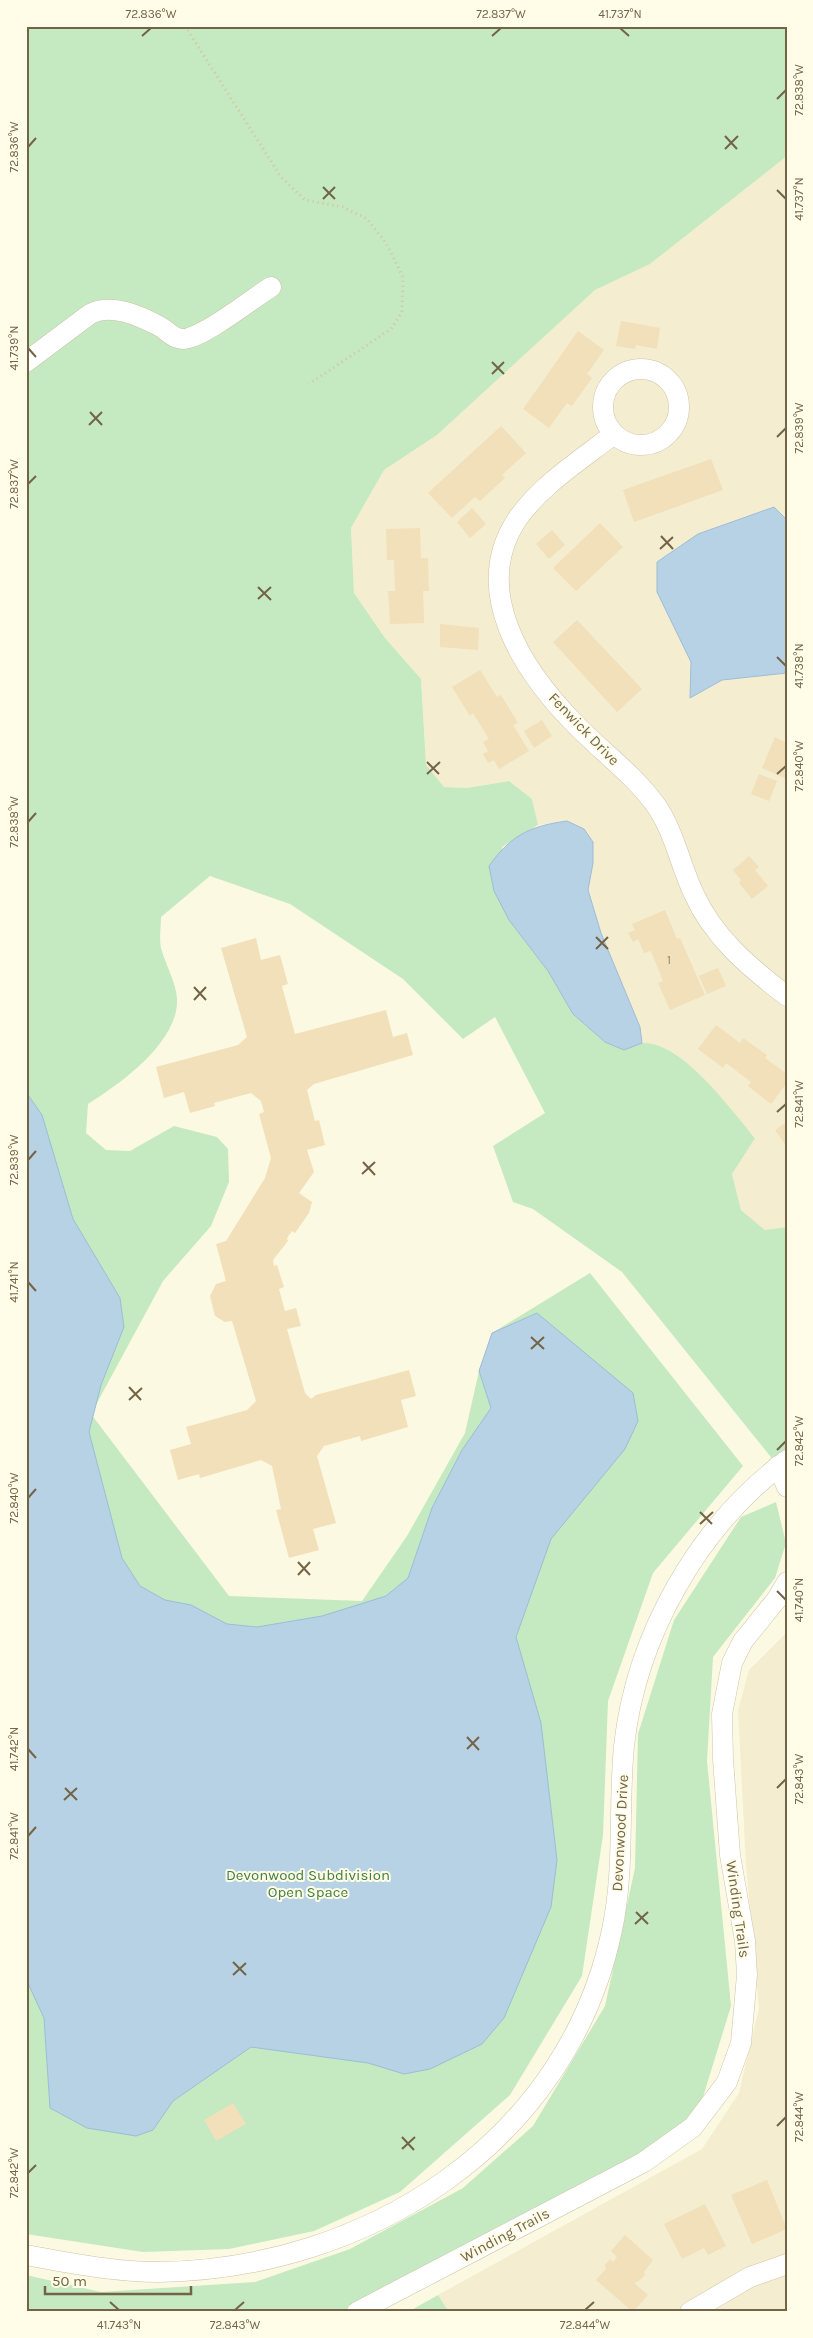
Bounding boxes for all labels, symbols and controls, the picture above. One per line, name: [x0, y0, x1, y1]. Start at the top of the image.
text: 72.836°W: [126, 7, 177, 21]
text: 72.837°W: [476, 7, 526, 21]
text: 41.737°N: [598, 7, 642, 21]
text: 72.838°W: [792, 64, 806, 116]
text: 72.836°W: [7, 121, 21, 172]
text: 41.737°N: [792, 177, 806, 221]
text: 41.739°N: [7, 326, 21, 370]
text: 72.839°W: [792, 402, 806, 453]
text: 72.837°W: [7, 459, 21, 509]
text: 41.738°N: [792, 643, 806, 689]
street label: Fenwick Drive: [545, 689, 623, 769]
text: 72.840°W: [792, 740, 806, 791]
text: 72.838°W: [7, 796, 21, 848]
house number: 1: [667, 953, 671, 967]
text: 72.841°W: [792, 1080, 806, 1128]
text: 72.839°W: [7, 1134, 21, 1185]
text: 41.741°N: [7, 1261, 21, 1303]
text: 72.842°W: [792, 1415, 806, 1466]
text: 72.840°W: [7, 1472, 21, 1523]
text: 41.740°N: [792, 1578, 806, 1622]
text: 41.742°N: [7, 1727, 21, 1771]
text: 72.843°W: [792, 1753, 806, 1804]
street label: Devonwood Drive: [608, 1774, 632, 1892]
text: 72.841°W: [7, 1812, 21, 1860]
street label: Winding Trails: [722, 1859, 754, 1959]
park label: Devonwood Subdivision Open Space: [226, 1866, 390, 1901]
text: 72.844°W: [792, 2092, 806, 2142]
text: 72.842°W: [7, 2147, 21, 2198]
street label: Winding Trails: [457, 2204, 553, 2266]
scale bar: [45, 2263, 191, 2295]
text: 50 m: [52, 2272, 87, 2290]
text: 41.743°N: [97, 2318, 141, 2332]
text: 72.843°W: [210, 2318, 261, 2332]
text: 72.844°W: [560, 2318, 610, 2332]

